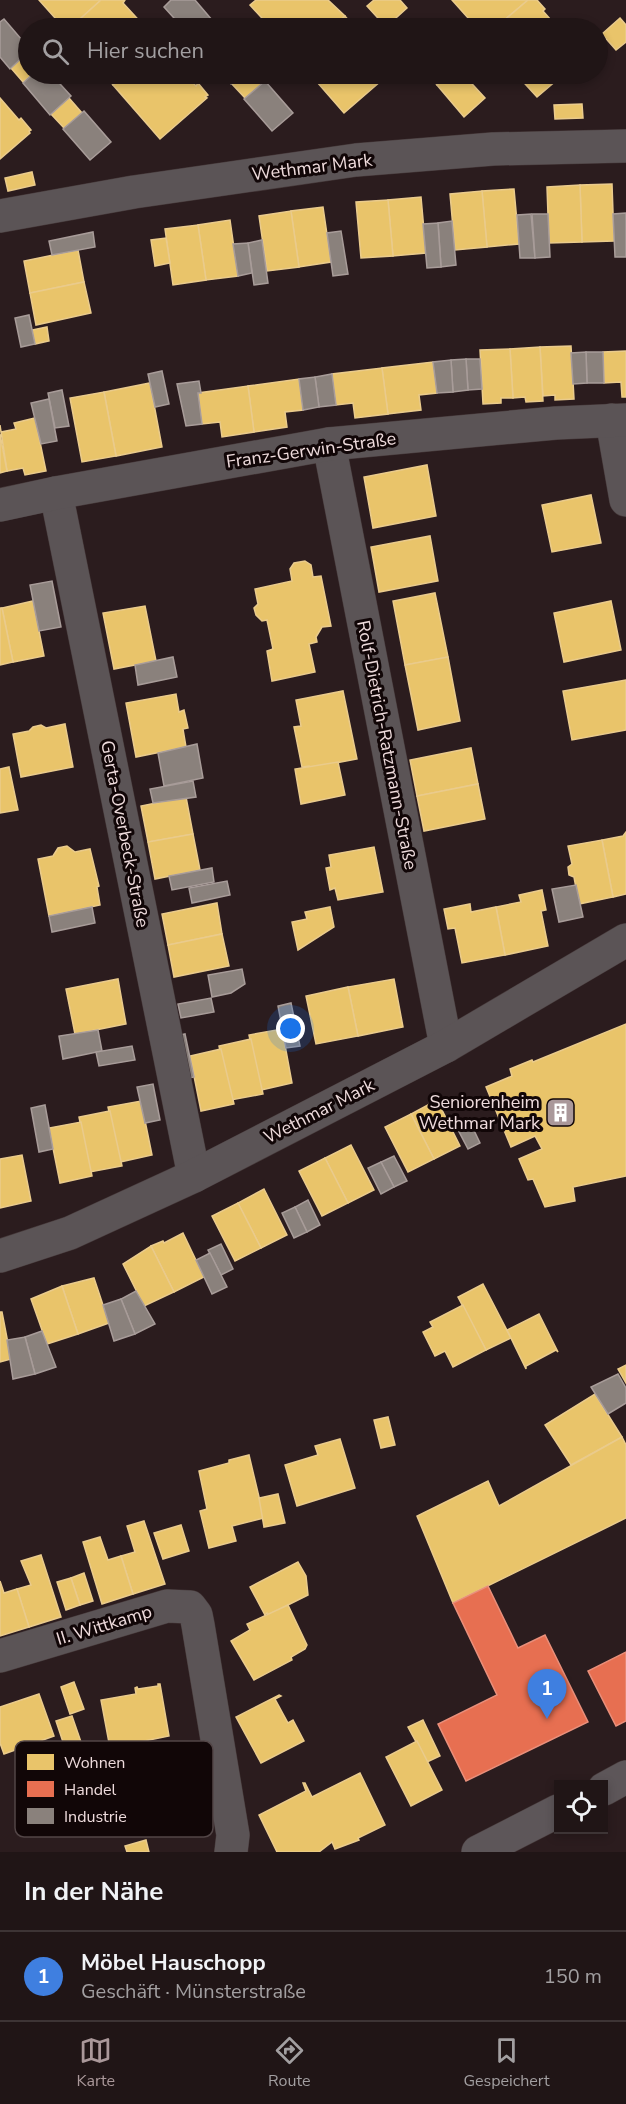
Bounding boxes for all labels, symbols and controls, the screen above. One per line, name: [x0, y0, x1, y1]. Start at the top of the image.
search box: [18, 18, 608, 84]
icon: search: [39, 35, 72, 68]
text: Hier suchen: [87, 36, 204, 66]
street label: Wethmar Mark: [250, 148, 375, 186]
street label: Franz-Gerwin-Straße: [224, 426, 398, 474]
street label: Rolf-Dietrich-Ratzmann-Straße: [351, 618, 423, 872]
street label: Gerta-Overbeck-Straße: [95, 738, 155, 930]
your location: [276, 1014, 305, 1043]
street label: Wethmar Mark: [260, 1072, 379, 1149]
place label: Seniorenheim Wethmar Mark: [419, 1090, 541, 1135]
building icon: Seniorenheim Wethmar Mark: [545, 1096, 577, 1128]
street label: II. Wittkamp: [53, 1599, 155, 1651]
pin: 1: [528, 1670, 566, 1719]
legend: [15, 1741, 213, 1837]
text: Wohnen: [64, 1752, 125, 1774]
text: Handel: [64, 1779, 117, 1801]
map controls: [554, 1780, 608, 1834]
button: locate: [554, 1780, 608, 1834]
text: Industrie: [64, 1806, 127, 1828]
text: In der Nähe: [24, 1874, 163, 1909]
text: Möbel Hauschopp: [81, 1948, 266, 1978]
text: 1: [38, 1963, 50, 1990]
text: 150 m: [544, 1963, 602, 1990]
text: Geschäft · Münsterstraße: [81, 1978, 306, 2005]
tab: Karte: [76, 2034, 115, 2092]
tab: Route: [268, 2034, 310, 2092]
tab: Gespeichert: [463, 2034, 550, 2092]

